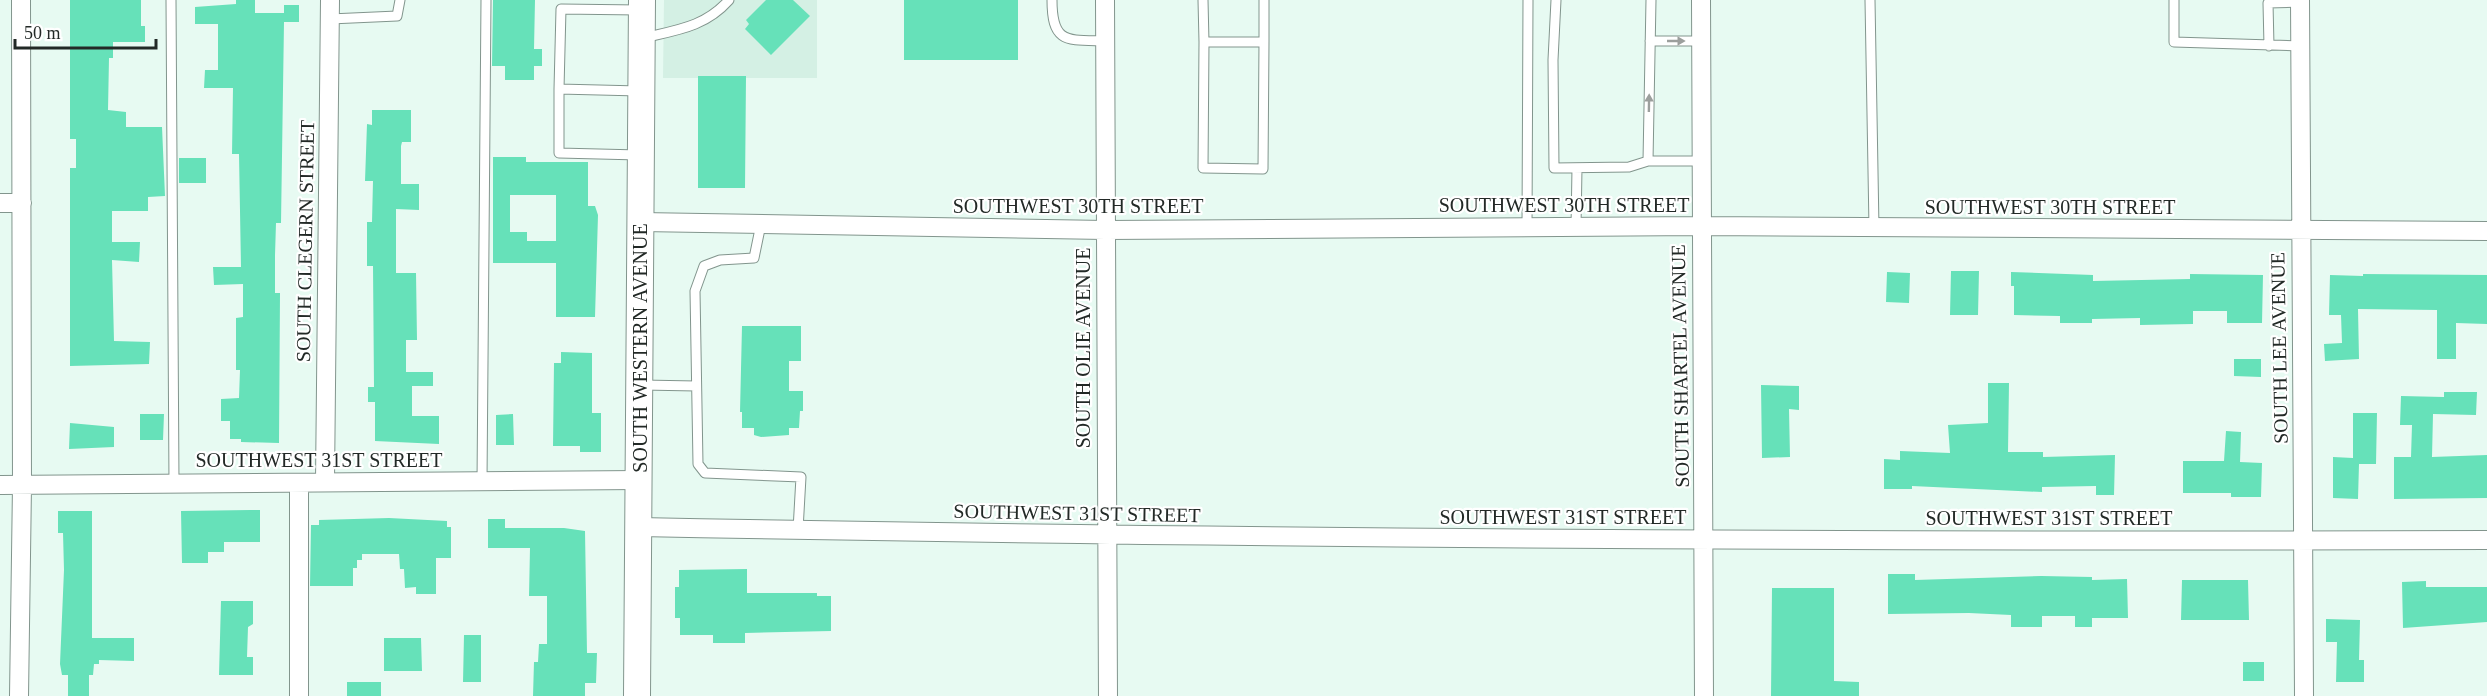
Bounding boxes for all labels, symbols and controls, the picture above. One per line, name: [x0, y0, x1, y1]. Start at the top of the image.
scale bar: [15, 12, 156, 50]
text: 50 m: [24, 23, 61, 43]
one-way arrow: [1666, 36, 1685, 46]
one-way arrow: [1645, 93, 1654, 112]
street label: SOUTH CLEGERN STREET: [292, 120, 318, 362]
street label: SOUTHWEST 30TH STREET: [1439, 194, 1689, 216]
street label: SOUTHWEST 30TH STREET: [953, 195, 1203, 217]
street label: SOUTHWEST 30TH STREET: [1925, 196, 2175, 218]
street label: SOUTH WESTERN AVENUE: [629, 223, 651, 473]
street label: SOUTH SHARTEL AVENUE: [1667, 244, 1693, 488]
street label: SOUTH OLIE AVENUE: [1072, 248, 1094, 448]
street label: SOUTH LEE AVENUE: [2266, 252, 2292, 444]
street label: SOUTHWEST 31ST STREET: [195, 449, 443, 471]
street label: SOUTHWEST 31ST STREET: [953, 500, 1201, 526]
street label: SOUTHWEST 31ST STREET: [1439, 506, 1687, 528]
street label: SOUTHWEST 31ST STREET: [1925, 507, 2173, 529]

